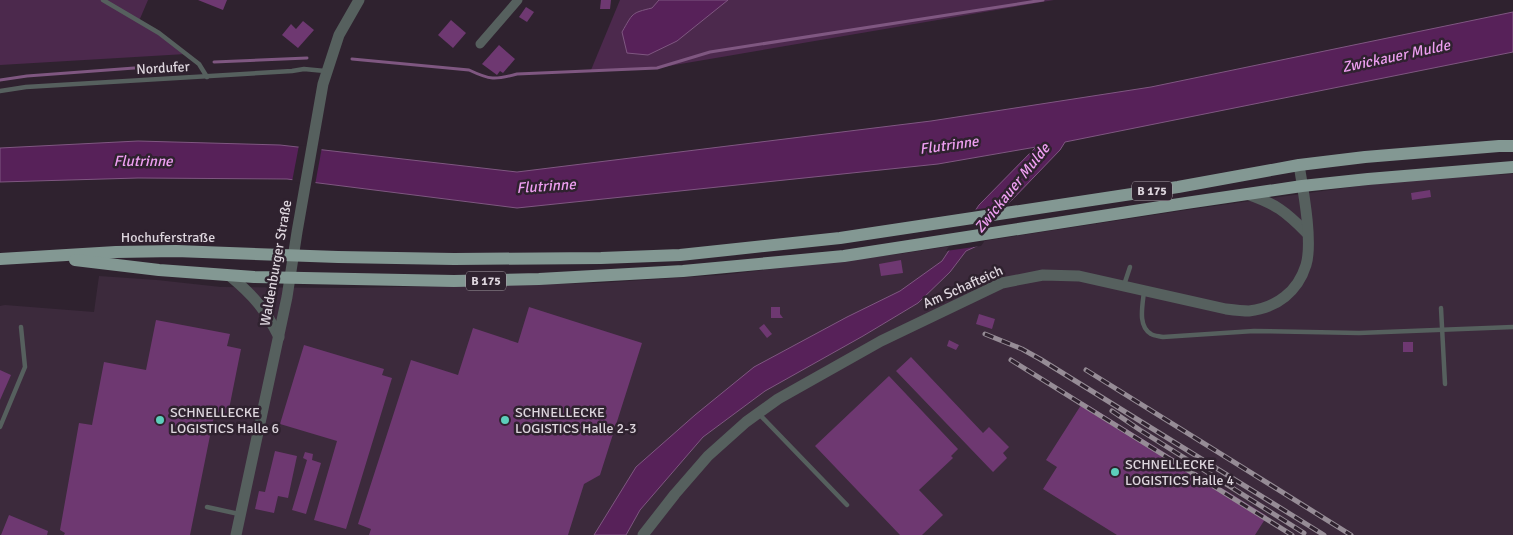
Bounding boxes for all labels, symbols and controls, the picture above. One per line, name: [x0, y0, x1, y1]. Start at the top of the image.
water label: Zwickauer Mulde: [1340, 35, 1453, 76]
street label: Nordufer: [136, 58, 191, 78]
water label: Flutrinne: [918, 132, 981, 158]
water label: Zwickauer Mulde: [970, 139, 1054, 236]
water label: Flutrinne: [113, 152, 174, 170]
water label: Flutrinne: [516, 175, 578, 197]
road number: B 175: [1132, 182, 1172, 200]
street label: Waldenburger Straße: [257, 199, 295, 327]
street label: Hochuferstraße: [121, 229, 215, 246]
street label: Am Schafteich: [920, 262, 1006, 312]
road number: B 175: [466, 272, 506, 290]
place label: SCHNELLECKE LOGISTICS Halle 6: [170, 404, 279, 437]
place label: SCHNELLECKE LOGISTICS Halle 2-3: [515, 404, 637, 437]
marker: SCHNELLECKE LOGISTICS Halle 6: [154, 414, 166, 426]
marker: SCHNELLECKE LOGISTICS Halle 2-3: [499, 414, 511, 426]
place label: SCHNELLECKE LOGISTICS Halle 4: [1125, 456, 1235, 489]
marker: SCHNELLECKE LOGISTICS Halle 4: [1109, 466, 1121, 478]

